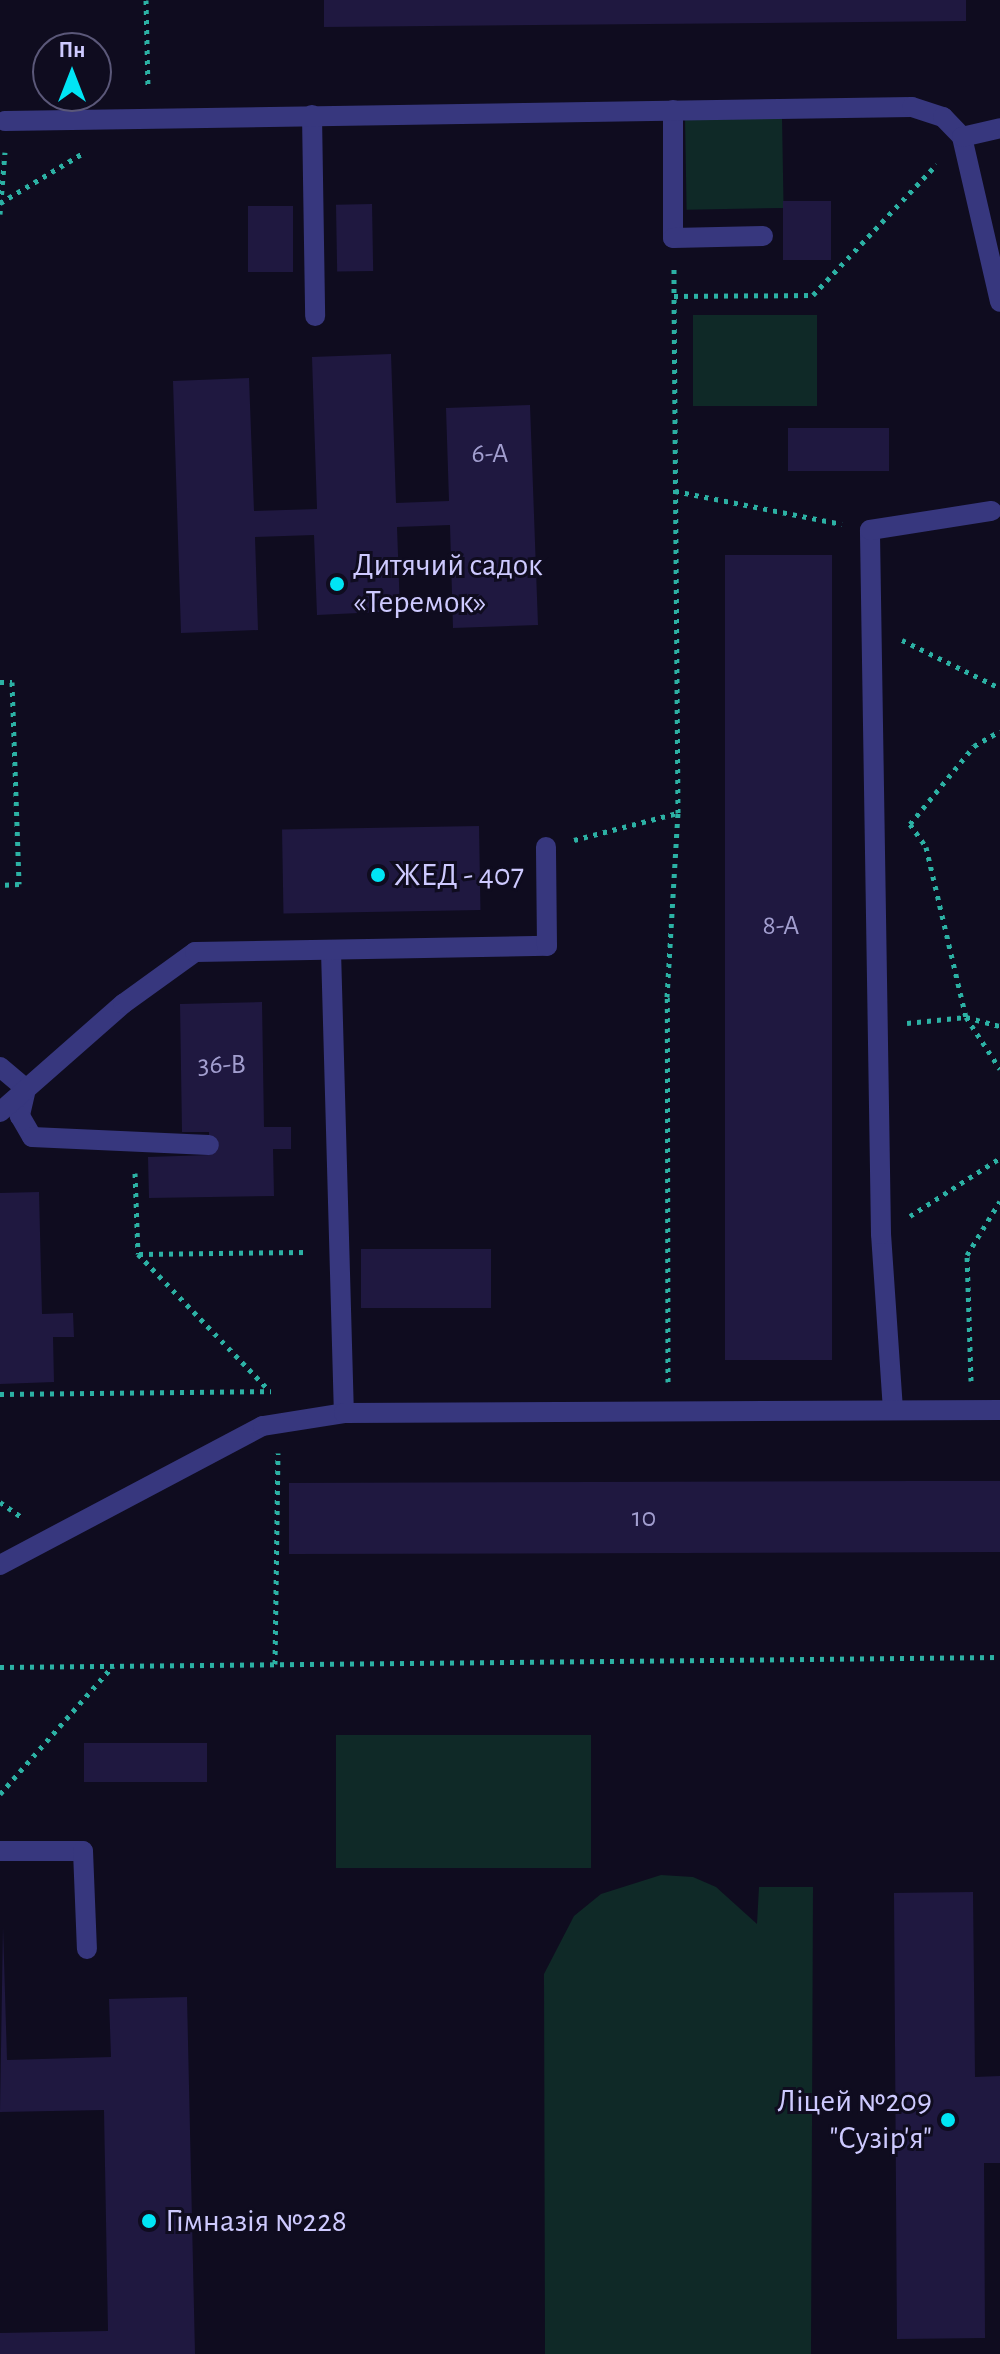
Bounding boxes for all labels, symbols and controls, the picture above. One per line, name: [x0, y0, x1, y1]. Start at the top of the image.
north arrow: [32, 32, 112, 112]
text: Пн: [59, 39, 85, 61]
house number: 6-А: [472, 437, 508, 471]
place label: Дитячий садок «Теремок»: [353, 547, 543, 622]
marker: Дитячий садок «Теремок»: [328, 575, 346, 593]
place label: ЖЕД - 407: [394, 856, 524, 894]
marker: ЖЕД - 407: [369, 866, 387, 884]
house number: 8-А: [763, 909, 799, 943]
house number: 36-В: [198, 1048, 246, 1082]
house number: 10: [632, 1501, 656, 1535]
place label: Ліцей №209 "Сузір'я": [777, 2083, 932, 2158]
marker: Ліцей №209 "Сузір'я": [939, 2111, 957, 2129]
place label: Гімназія №228: [165, 2202, 347, 2240]
marker: Гімназія №228: [140, 2212, 158, 2230]

